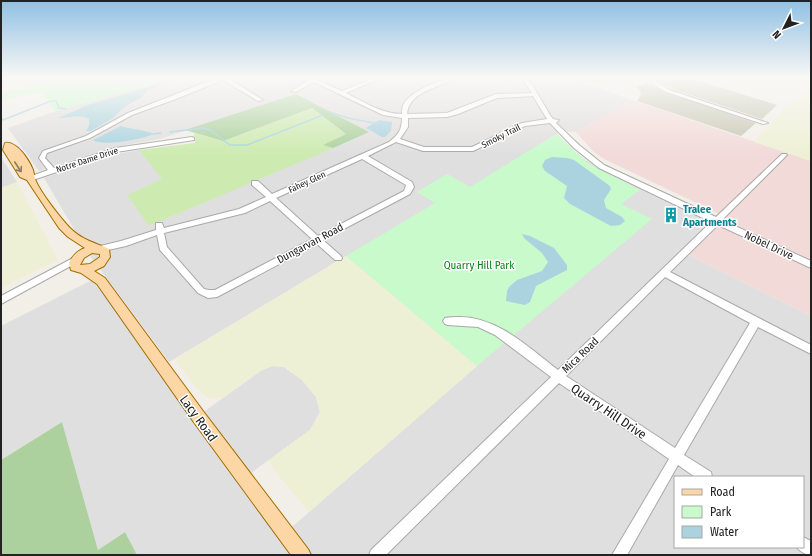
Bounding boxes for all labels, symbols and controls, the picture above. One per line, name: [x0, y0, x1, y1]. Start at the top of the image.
north arrow: [764, 8, 804, 48]
text: N: [770, 28, 784, 41]
street label: Smoky Trail: [480, 122, 523, 150]
street label: Notre Dame Drive: [55, 145, 120, 175]
one-way arrow: [14, 161, 22, 172]
street label: Fahey Glen: [287, 169, 327, 195]
place label: Tralee Apartments: [682, 203, 737, 229]
building icon: Tralee Apartments: [662, 206, 680, 224]
street label: Dungarvan Road: [275, 220, 346, 266]
street label: Nobel Drive: [742, 228, 795, 262]
park label: Quarry Hill Park: [444, 259, 515, 272]
street label: Mica Road: [559, 335, 601, 376]
street label: Quarry Hill Drive: [568, 381, 649, 442]
street label: Lacy Road: [177, 392, 220, 444]
legend: [674, 476, 804, 548]
text: Road: [710, 485, 735, 499]
text: Park: [710, 505, 732, 519]
text: Water: [710, 525, 739, 539]

